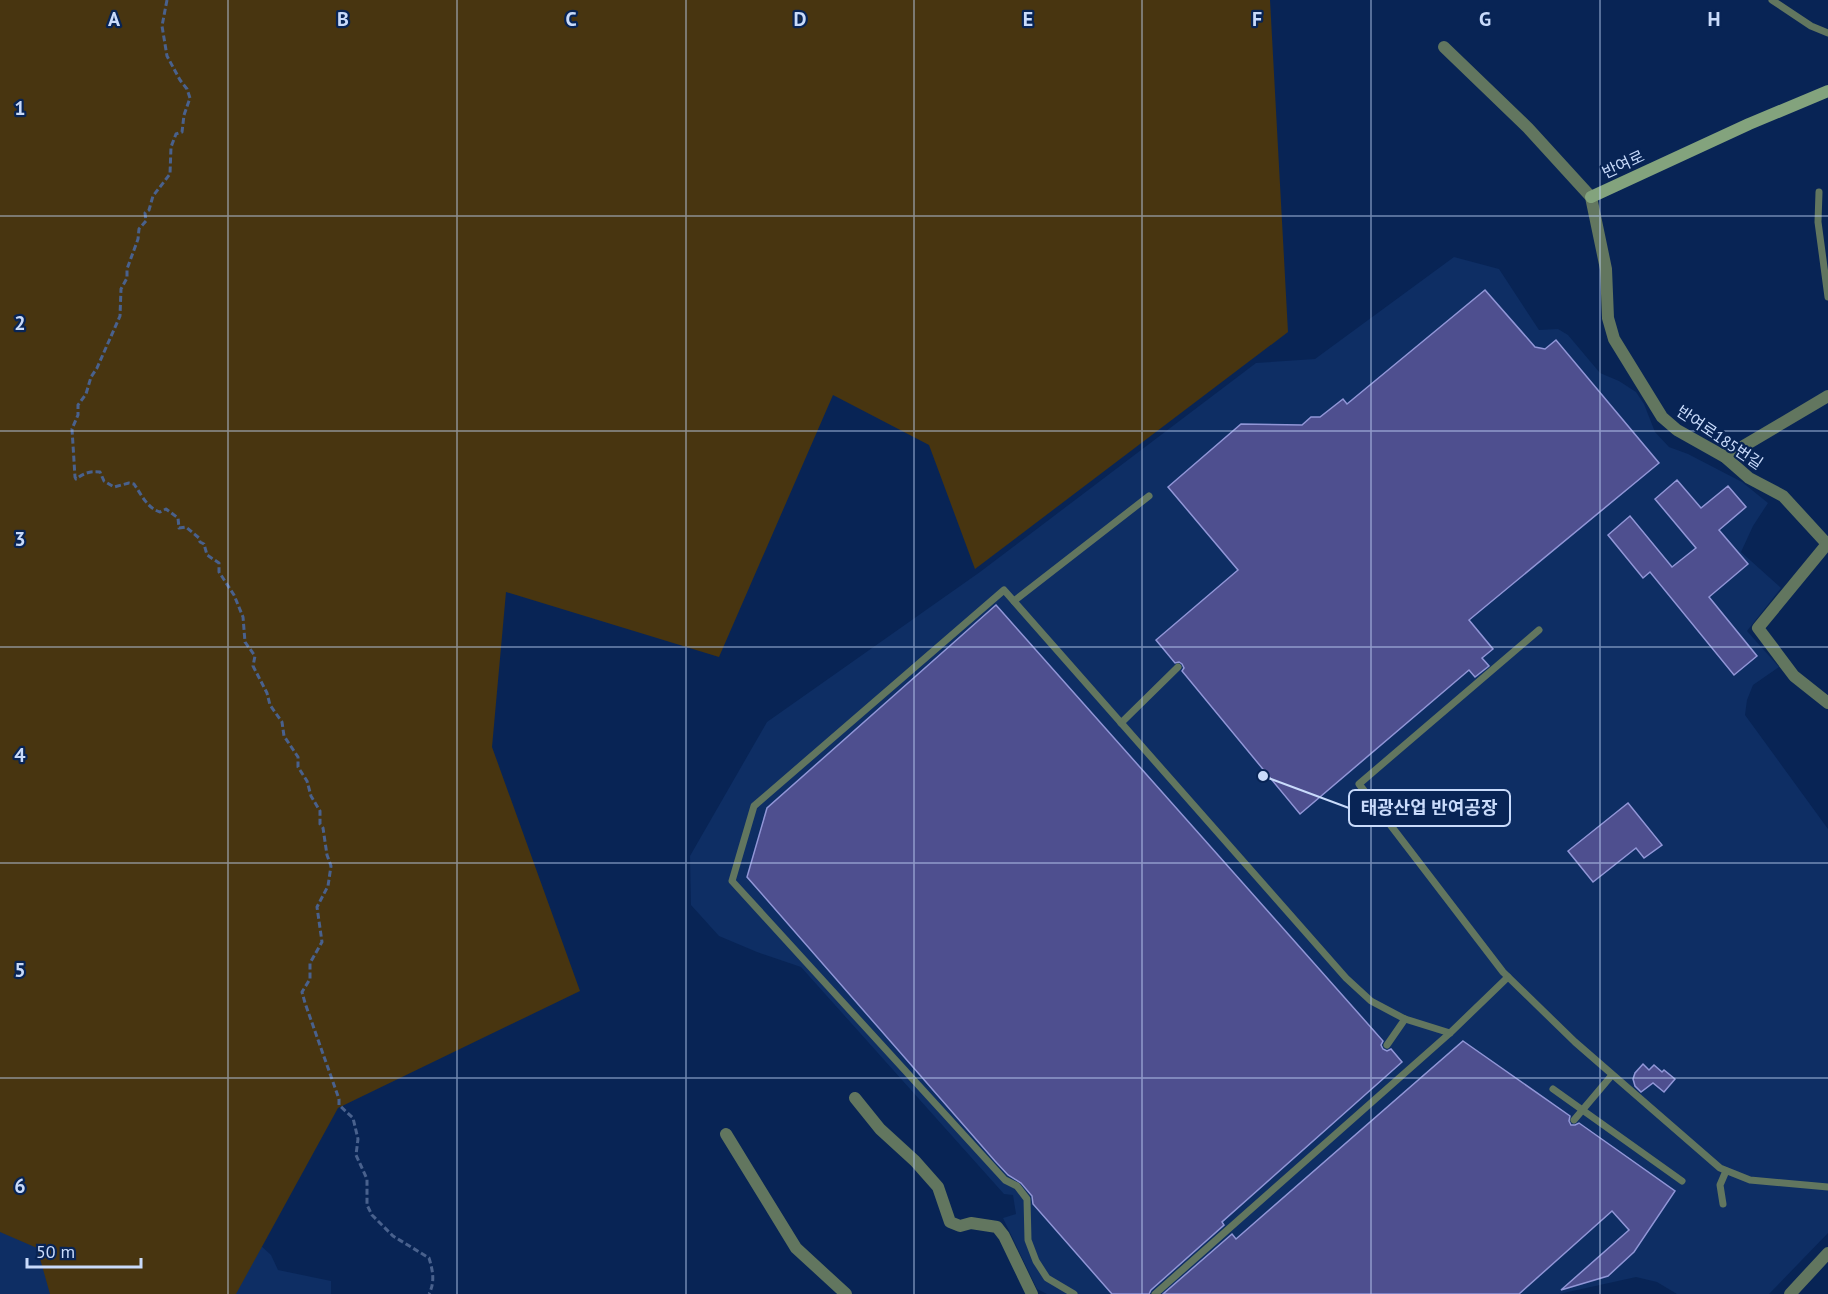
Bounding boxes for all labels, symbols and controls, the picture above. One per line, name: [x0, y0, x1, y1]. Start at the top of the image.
text: A: [108, 6, 121, 32]
text: B: [337, 6, 349, 32]
text: C: [565, 6, 577, 32]
text: D: [794, 6, 807, 32]
text: E: [1023, 6, 1033, 32]
text: F: [1252, 6, 1262, 32]
text: G: [1479, 6, 1491, 32]
text: H: [1707, 6, 1721, 32]
text: 1: [14, 95, 26, 121]
street label: 반여로: [1599, 145, 1647, 182]
text: 2: [14, 310, 26, 336]
street label: 반여로185번길: [1673, 401, 1767, 473]
text: 3: [14, 526, 26, 552]
text: 4: [14, 742, 26, 768]
callout: 태광산업 반여공장: [1349, 790, 1510, 826]
text: 태광산업 반여공장: [1360, 796, 1498, 819]
text: 5: [14, 957, 26, 983]
text: 6: [14, 1173, 26, 1199]
scale bar: [27, 1231, 141, 1269]
text: 50 m: [36, 1240, 75, 1263]

